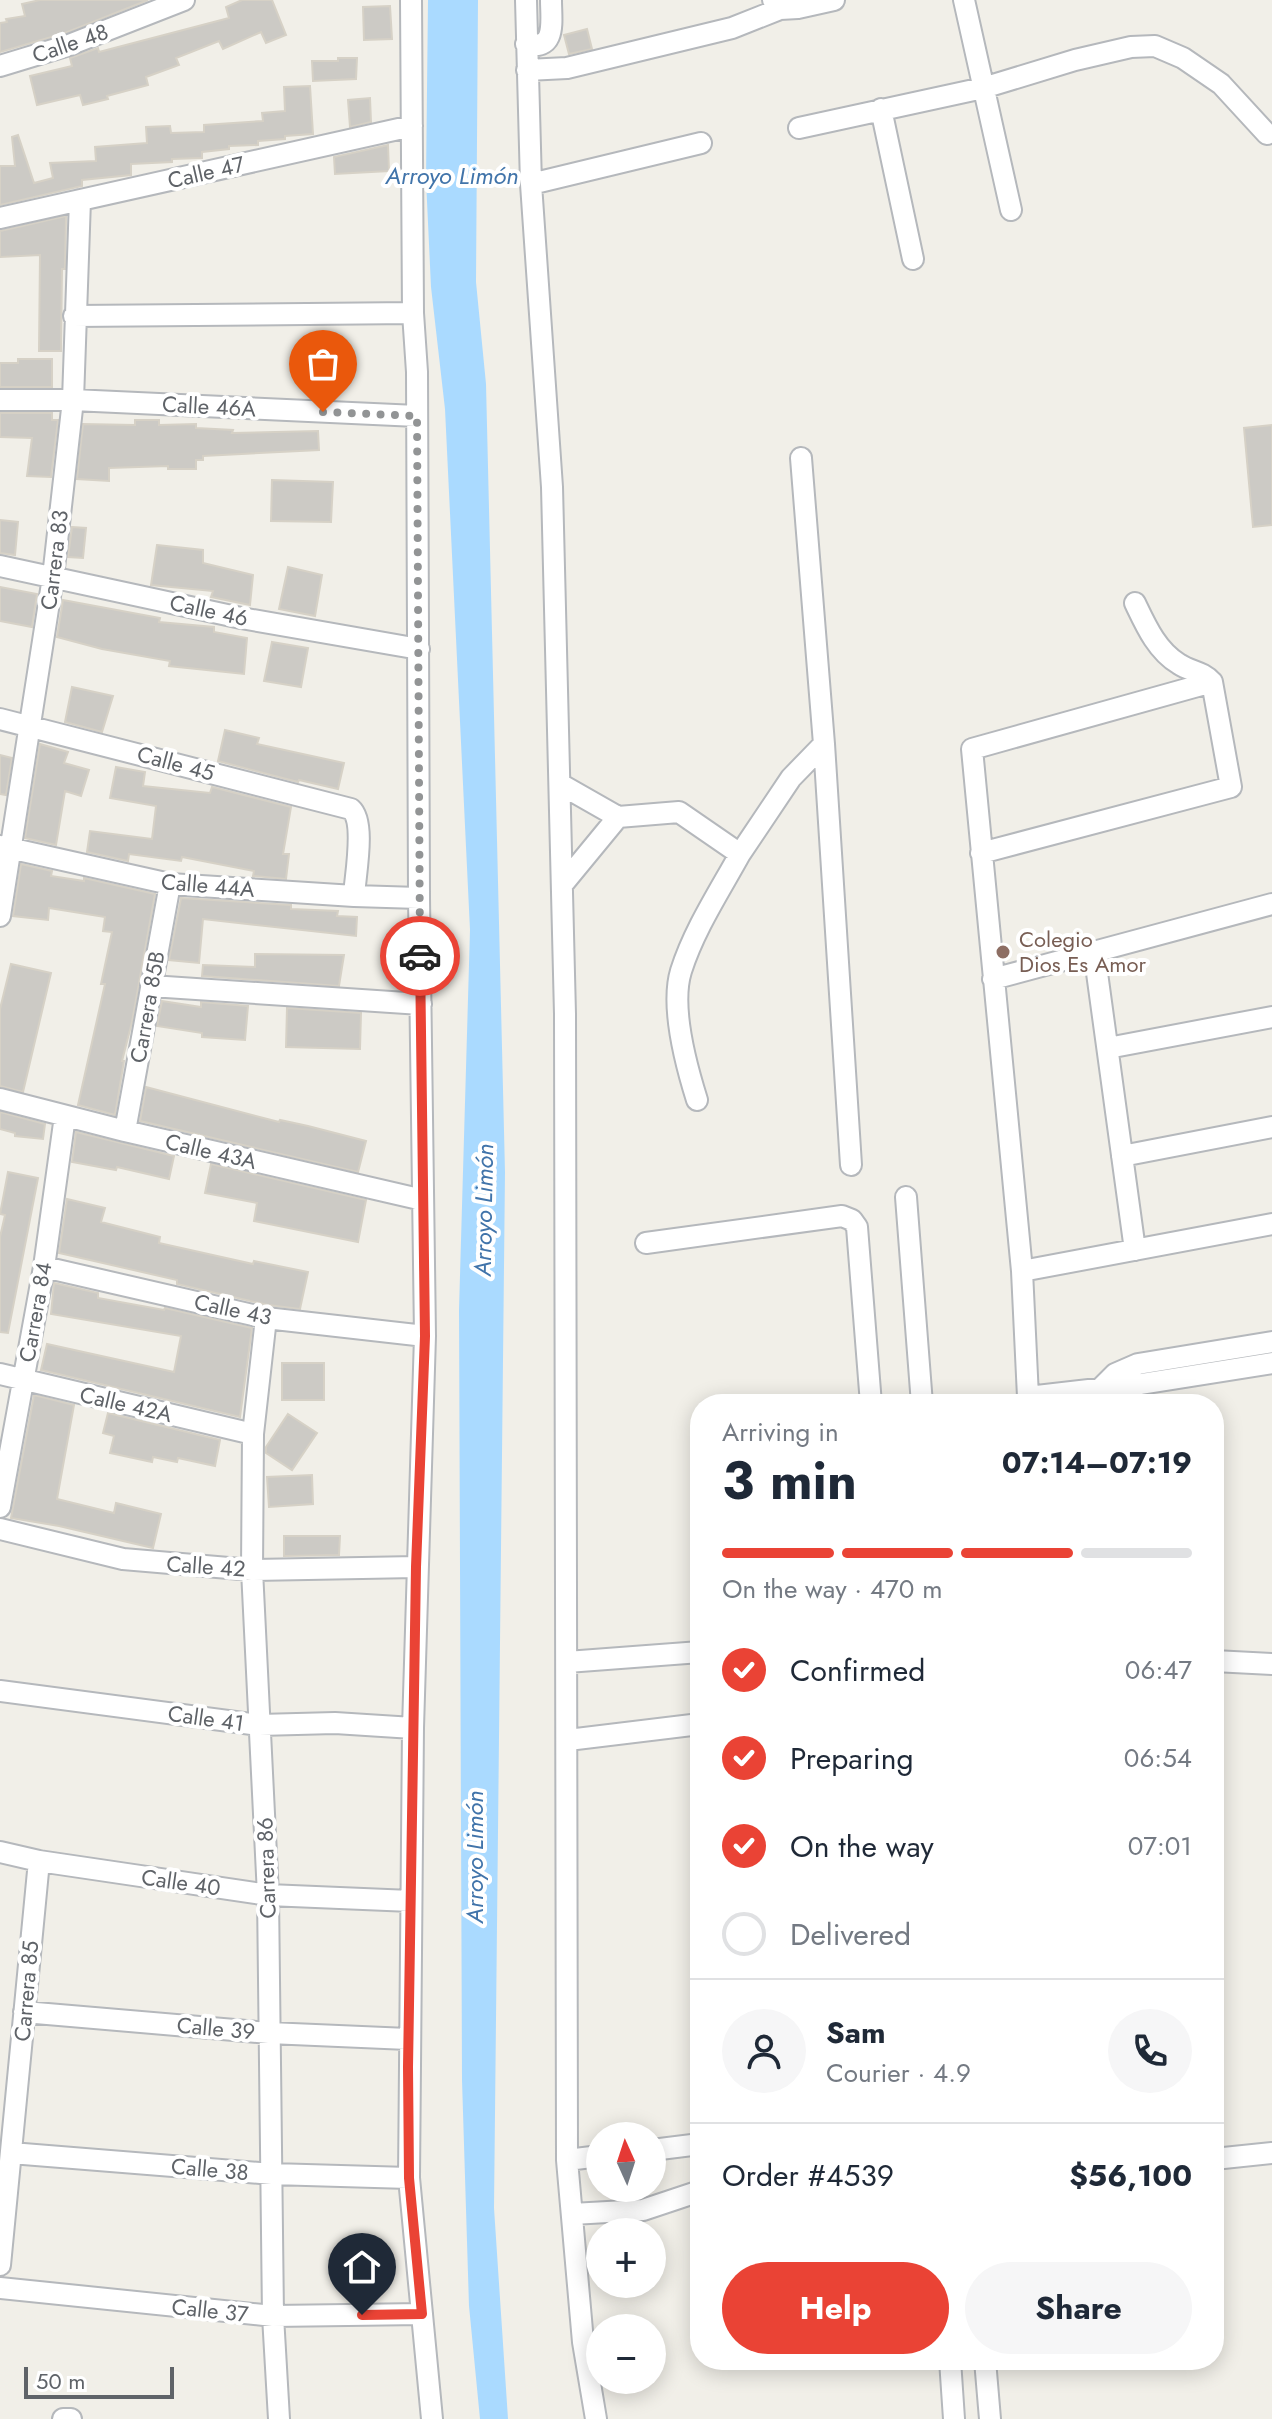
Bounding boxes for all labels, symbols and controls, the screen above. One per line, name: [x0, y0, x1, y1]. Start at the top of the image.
street label: Calle 48: [28, 15, 112, 71]
street label: Calle 47: [164, 148, 248, 196]
water label: Arroyo Limón: [385, 158, 518, 193]
pin: [289, 330, 357, 412]
icon: bag: [301, 342, 345, 386]
street label: Calle 46A: [161, 388, 257, 424]
street label: Carrera 83: [32, 508, 76, 612]
street label: Calle 46: [167, 586, 251, 634]
street label: Calle 45: [134, 737, 218, 789]
street label: Calle 44A: [160, 865, 257, 905]
courier: [380, 916, 460, 996]
place label: Colegio Dios Es Amor: [1019, 923, 1146, 980]
icon: car: [398, 934, 442, 978]
marker: Colegio Dios Es Amor: [994, 943, 1012, 961]
street label: Carrera 85B: [121, 948, 173, 1066]
street label: Calle 43A: [162, 1125, 260, 1177]
water label: Arroyo Limón: [465, 1143, 502, 1278]
street label: Carrera 84: [10, 1259, 60, 1365]
street label: Calle 43: [191, 1285, 275, 1333]
street label: Calle 42A: [77, 1378, 176, 1430]
text: Arriving in: [722, 1413, 839, 1451]
text: 07:14–07:19: [1002, 1441, 1192, 1484]
text: 3 min: [722, 1443, 857, 1519]
street label: Calle 42: [165, 1547, 247, 1585]
text: On the way · 470 m: [722, 1570, 942, 1608]
icon: check: [722, 1648, 766, 1692]
text: Confirmed: [790, 1649, 925, 1692]
text: 06:47: [1125, 1651, 1192, 1689]
street label: Calle 41: [166, 1697, 246, 1739]
icon: check: [722, 1736, 766, 1780]
text: Preparing: [790, 1737, 914, 1780]
text: 06:54: [1124, 1739, 1192, 1777]
water label: Arroyo Limón: [457, 1791, 492, 1924]
street label: Carrera 86: [248, 1817, 284, 1919]
icon: check: [722, 1824, 766, 1868]
text: On the way: [790, 1825, 934, 1868]
text: 07:01: [1128, 1827, 1192, 1865]
street label: Calle 40: [139, 1861, 223, 1903]
text: Delivered: [790, 1913, 911, 1956]
street label: Carrera 85: [6, 1939, 46, 2043]
street label: Calle 39: [176, 2009, 256, 2047]
button: person: [722, 2009, 806, 2093]
button: phone: [1108, 2009, 1192, 2093]
text: Sam: [826, 2011, 886, 2054]
text: Courier · 4.9: [826, 2054, 971, 2092]
north arrow: [586, 2122, 666, 2202]
map controls: [586, 2122, 666, 2394]
street label: Calle 38: [170, 2150, 250, 2188]
text: Order #4539: [722, 2154, 894, 2197]
text: $56,100: [1069, 2154, 1192, 2197]
button: +: [586, 2218, 666, 2298]
pin: [328, 2233, 396, 2315]
icon: home: [340, 2245, 384, 2289]
button: Help: [722, 2262, 949, 2354]
button: Share: [965, 2262, 1192, 2354]
street label: Calle 37: [170, 2290, 250, 2330]
button: −: [586, 2314, 666, 2394]
scale bar: [24, 2363, 174, 2399]
text: 50 m: [36, 2365, 85, 2397]

